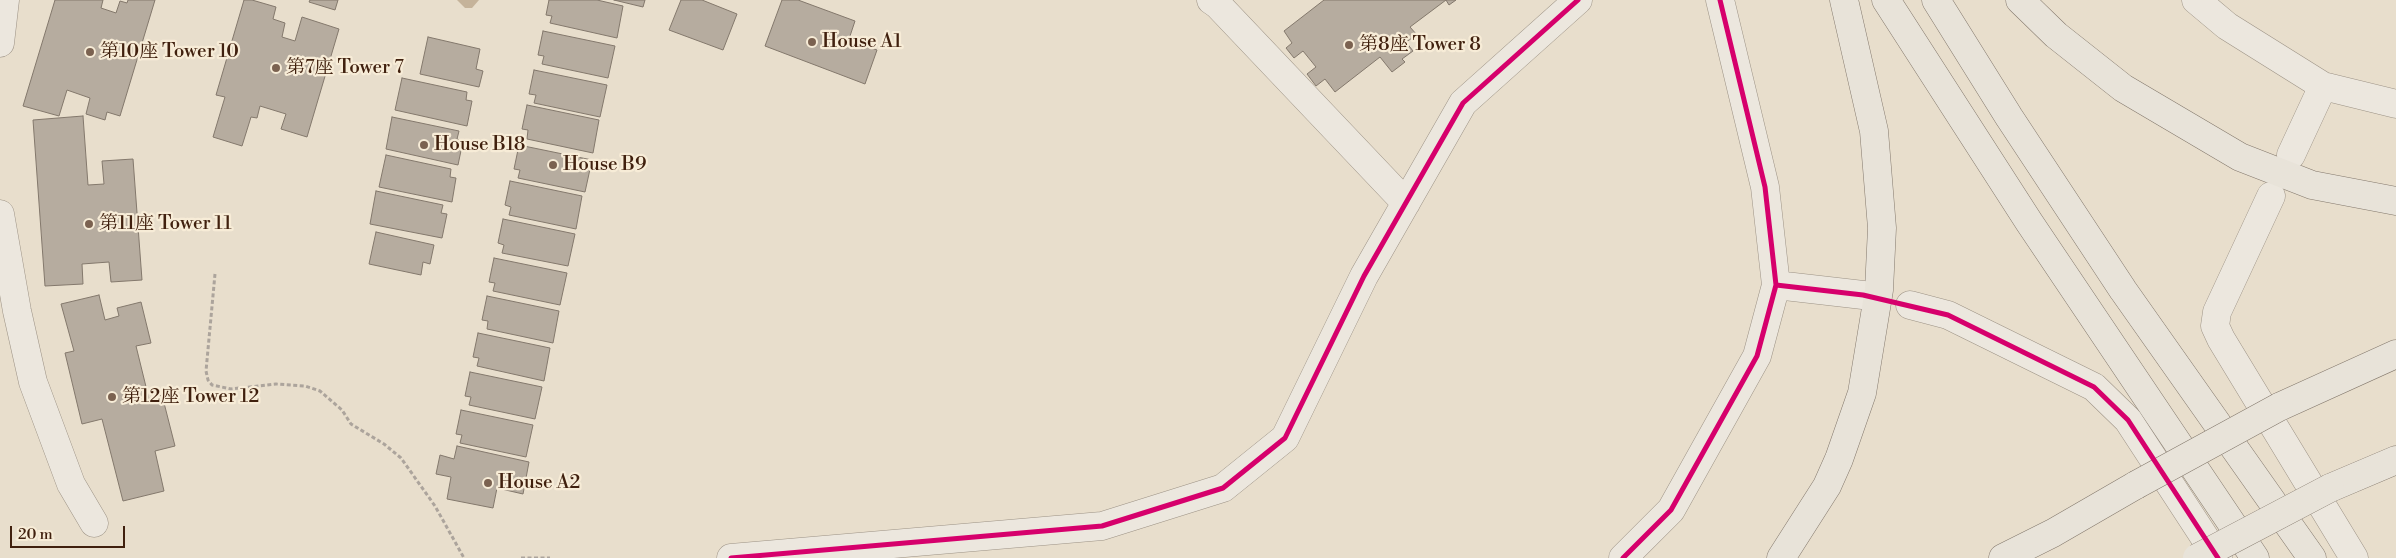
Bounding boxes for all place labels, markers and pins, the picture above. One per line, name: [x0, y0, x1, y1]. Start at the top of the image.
place label: House A1: [822, 31, 902, 53]
place label: 第8座 Tower 8: [1359, 34, 1481, 56]
marker: House A1: [806, 36, 818, 48]
marker: 第8座 Tower 8: [1343, 39, 1355, 51]
place label: 第10座 Tower 10: [100, 41, 239, 63]
marker: 第10座 Tower 10: [84, 46, 96, 58]
place label: 第7座 Tower 7: [286, 57, 404, 79]
marker: 第7座 Tower 7: [270, 62, 282, 74]
place label: House B18: [434, 134, 525, 156]
marker: House B18: [418, 139, 430, 151]
place label: House B9: [563, 154, 646, 176]
marker: House B9: [547, 159, 559, 171]
place label: 第11座 Tower 11: [99, 213, 232, 235]
marker: 第11座 Tower 11: [83, 218, 95, 230]
place label: 第12座 Tower 12: [122, 386, 259, 408]
marker: 第12座 Tower 12: [106, 391, 118, 403]
place label: House A2: [498, 472, 580, 494]
marker: House A2: [482, 477, 494, 489]

